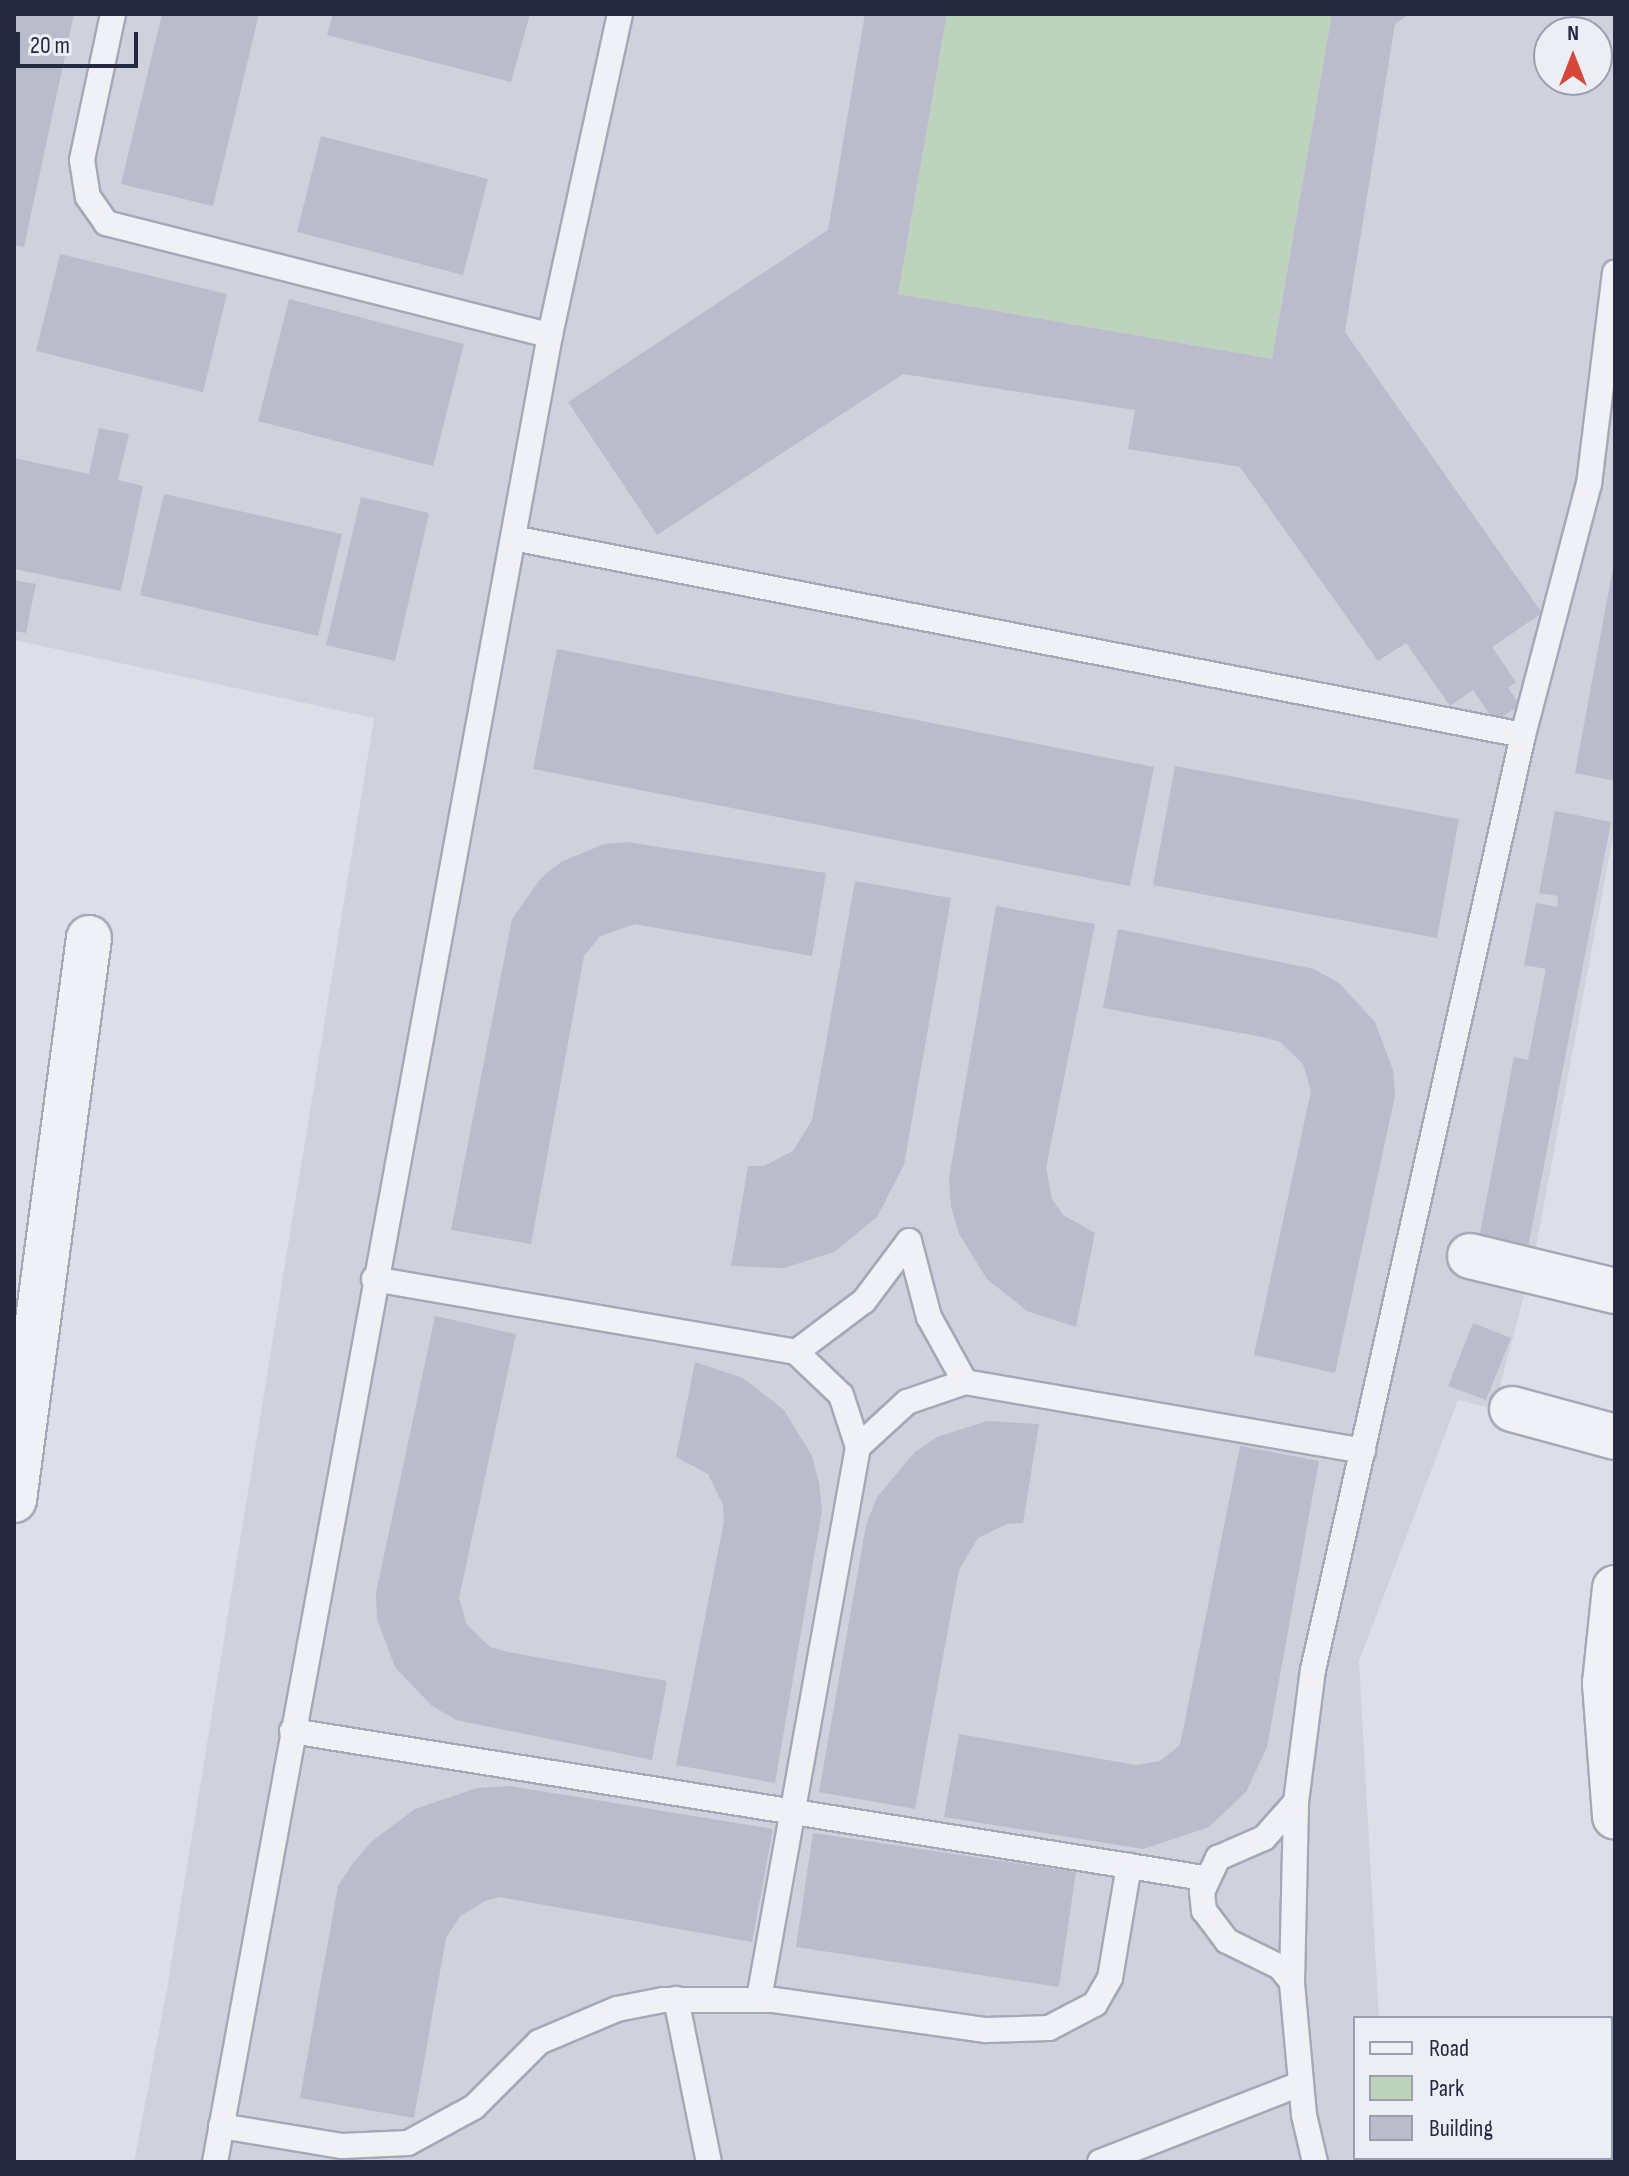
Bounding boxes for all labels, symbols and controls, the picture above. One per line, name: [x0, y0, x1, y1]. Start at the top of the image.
scale bar: [20, 16, 142, 66]
north arrow: [1533, 16, 1613, 96]
text: N: [1567, 20, 1579, 47]
text: 20 m: [30, 31, 70, 60]
legend: [1353, 2016, 1613, 2160]
text: Road: [1429, 2034, 1469, 2063]
text: Park: [1429, 2074, 1464, 2103]
text: Building: [1429, 2114, 1493, 2143]

